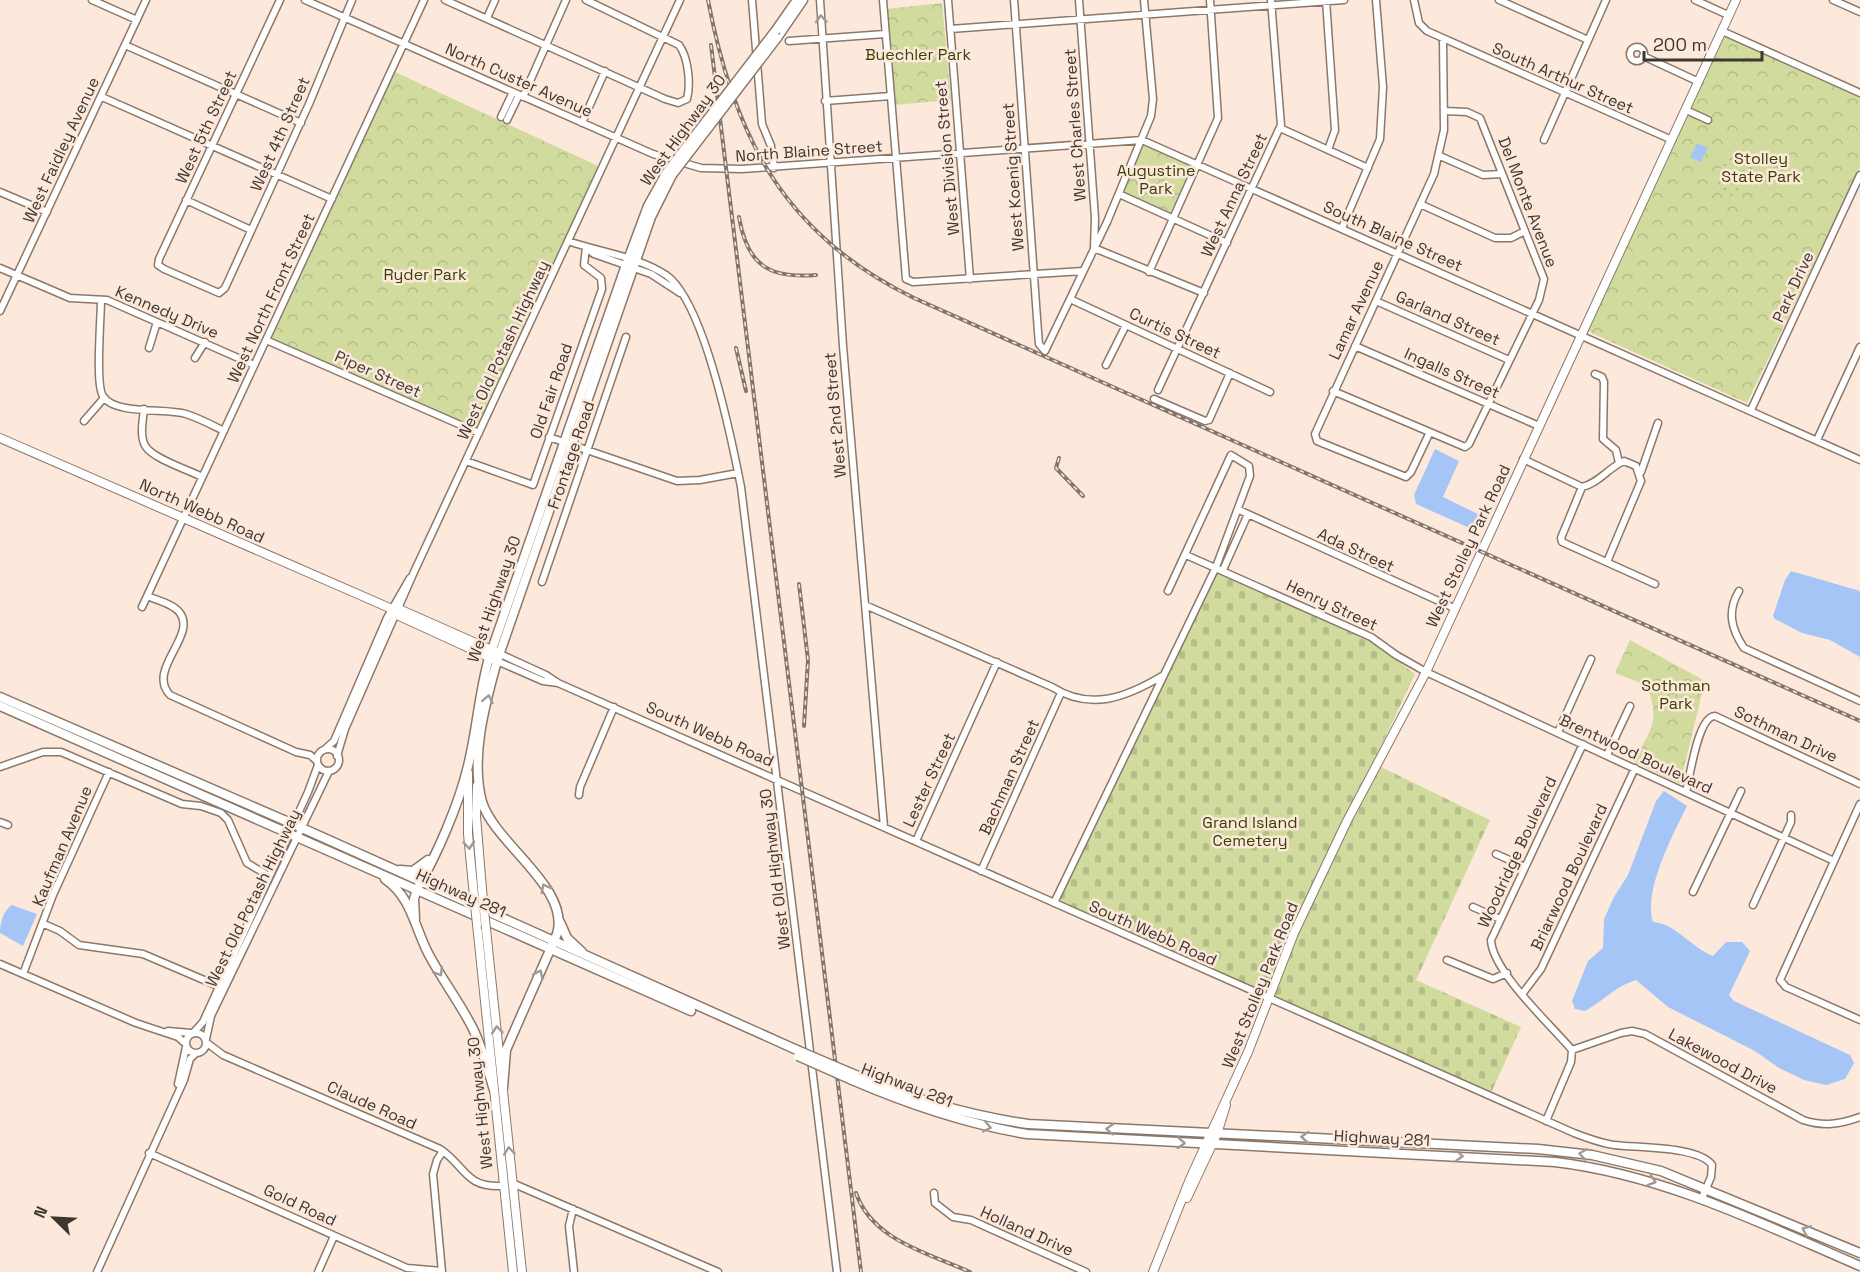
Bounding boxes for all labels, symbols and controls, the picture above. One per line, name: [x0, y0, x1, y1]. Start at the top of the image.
one-way arrow: [815, 15, 828, 24]
scale bar: [1644, 24, 1762, 62]
text: 200 m: [1653, 33, 1707, 56]
street label: South Arthur Street: [1489, 37, 1637, 119]
street label: North Custer Avenue: [442, 38, 596, 122]
park label: Buechler Park: [865, 44, 971, 65]
street label: West Charles Street: [1059, 48, 1091, 202]
street label: West 5th Street: [171, 67, 241, 187]
street label: West Highway 30: [635, 70, 731, 190]
street label: West 4th Street: [245, 73, 315, 195]
street label: West Faidley Avenue: [18, 74, 104, 226]
street label: West Division Street: [930, 80, 964, 236]
street label: West Koenig Street: [997, 102, 1029, 252]
street label: West Anna Street: [1196, 130, 1272, 260]
street label: Del Monte Avenue: [1493, 134, 1563, 270]
street label: North Blaine Street: [735, 135, 883, 167]
park label: Stolley State Park: [1721, 148, 1801, 187]
park label: Augustine Park: [1117, 160, 1195, 199]
street label: South Blaine Street: [1320, 196, 1466, 276]
street label: West North Front Street: [222, 210, 320, 386]
street label: Park Drive: [1767, 248, 1819, 326]
street label: West Old Potash Highway: [452, 257, 554, 443]
street label: Lamar Avenue: [1324, 257, 1388, 363]
park label: Ryder Park: [383, 264, 467, 285]
street label: Kennedy Drive: [112, 281, 222, 343]
street label: Garland Street: [1393, 286, 1503, 350]
street label: Curtis Street: [1126, 303, 1224, 363]
street label: Old Fair Road: [525, 340, 577, 442]
street label: Ingalls Street: [1401, 343, 1503, 403]
street label: Piper Street: [332, 346, 424, 402]
street label: West 2nd Street: [819, 351, 851, 479]
street label: Frontage Road: [543, 398, 599, 512]
street label: West Stolley Park Road: [1421, 461, 1515, 631]
street label: North Webb Road: [136, 474, 268, 548]
street label: Ada Street: [1314, 523, 1398, 577]
street label: West Highway 30: [462, 533, 526, 665]
street label: Henry Street: [1283, 575, 1381, 635]
park label: Sothman Park: [1641, 675, 1711, 714]
one-way arrow: [481, 695, 494, 705]
street label: South Webb Road: [643, 696, 777, 772]
street label: Sothman Drive: [1731, 701, 1841, 767]
street label: Brentwood Boulevard: [1556, 709, 1716, 799]
street label: Bachman Street: [974, 716, 1044, 838]
street label: Lester Street: [898, 729, 960, 831]
street label: Woodridge Boulevard: [1473, 773, 1561, 931]
street label: Kaufman Avenue: [27, 783, 97, 909]
street label: West Old Highway 30: [755, 787, 795, 951]
street label: Briarwood Boulevard: [1526, 800, 1612, 954]
street label: West Old Potash Highway: [201, 805, 305, 991]
park label: Grand Island Cemetery: [1202, 812, 1298, 851]
one-way arrow: [462, 840, 475, 849]
street label: Highway 281: [413, 864, 509, 922]
one-way arrow: [541, 884, 552, 894]
street label: South Webb Road: [1086, 895, 1220, 971]
street label: West Stolley Park Road: [1217, 899, 1303, 1071]
one-way arrow: [432, 966, 443, 976]
one-way arrow: [532, 969, 544, 980]
street label: Lakewood Drive: [1665, 1023, 1781, 1099]
one-way arrow: [491, 1025, 503, 1035]
street label: West Highway 30: [463, 1036, 497, 1170]
street label: Highway 281: [858, 1058, 956, 1112]
street label: Claude Road: [324, 1076, 420, 1134]
one-way arrow: [981, 1120, 991, 1133]
one-way arrow: [1105, 1122, 1114, 1135]
street label: Highway 281: [1333, 1125, 1431, 1151]
one-way arrow: [1300, 1131, 1309, 1144]
one-way arrow: [1176, 1137, 1185, 1150]
one-way arrow: [503, 1147, 516, 1156]
one-way arrow: [1578, 1148, 1588, 1160]
one-way arrow: [1455, 1150, 1464, 1163]
one-way arrow: [1646, 1174, 1657, 1186]
street label: Gold Road: [260, 1179, 340, 1231]
north arrow: [24, 1188, 84, 1248]
street label: Holland Drive: [977, 1201, 1077, 1261]
text: N: [29, 1203, 53, 1221]
one-way arrow: [1802, 1226, 1813, 1238]

